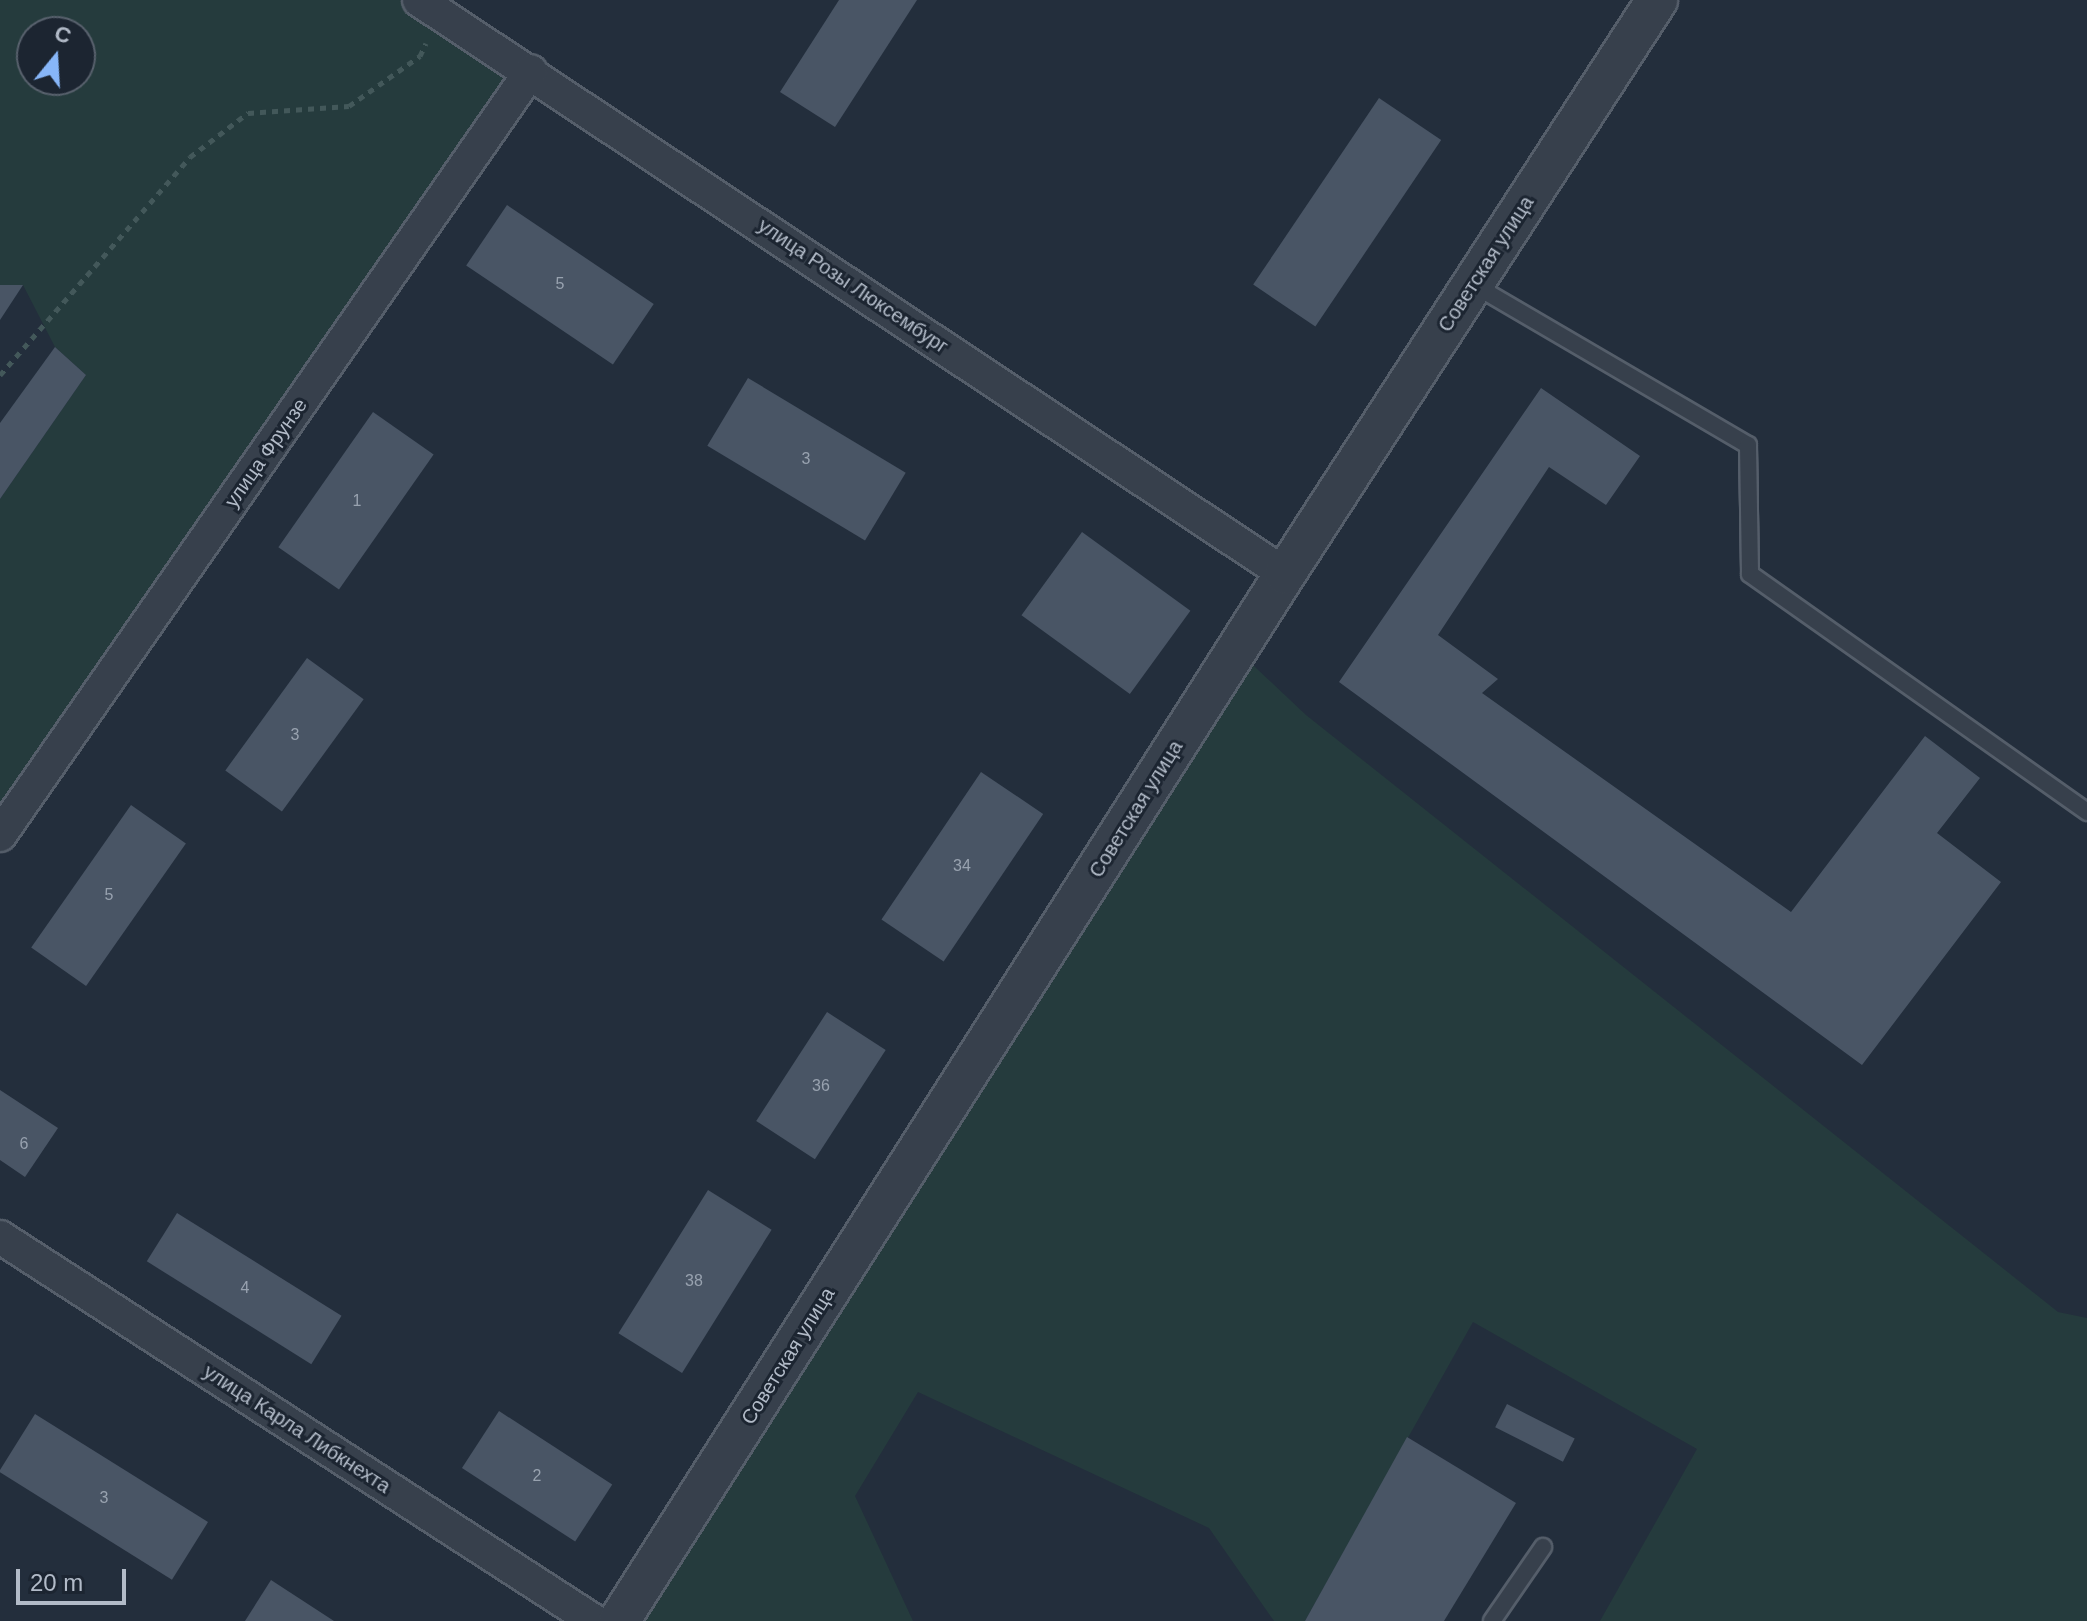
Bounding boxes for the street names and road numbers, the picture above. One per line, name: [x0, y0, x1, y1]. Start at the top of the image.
street label: Советская улица: [1433, 192, 1539, 336]
street label: улица Розы Люксембург: [753, 213, 953, 359]
street label: улица Фрунзе: [220, 394, 312, 512]
street label: Советская улица: [1084, 736, 1188, 882]
street label: Советская улица: [736, 1283, 840, 1429]
street label: улица Карла Либкнехта: [199, 1360, 395, 1498]

